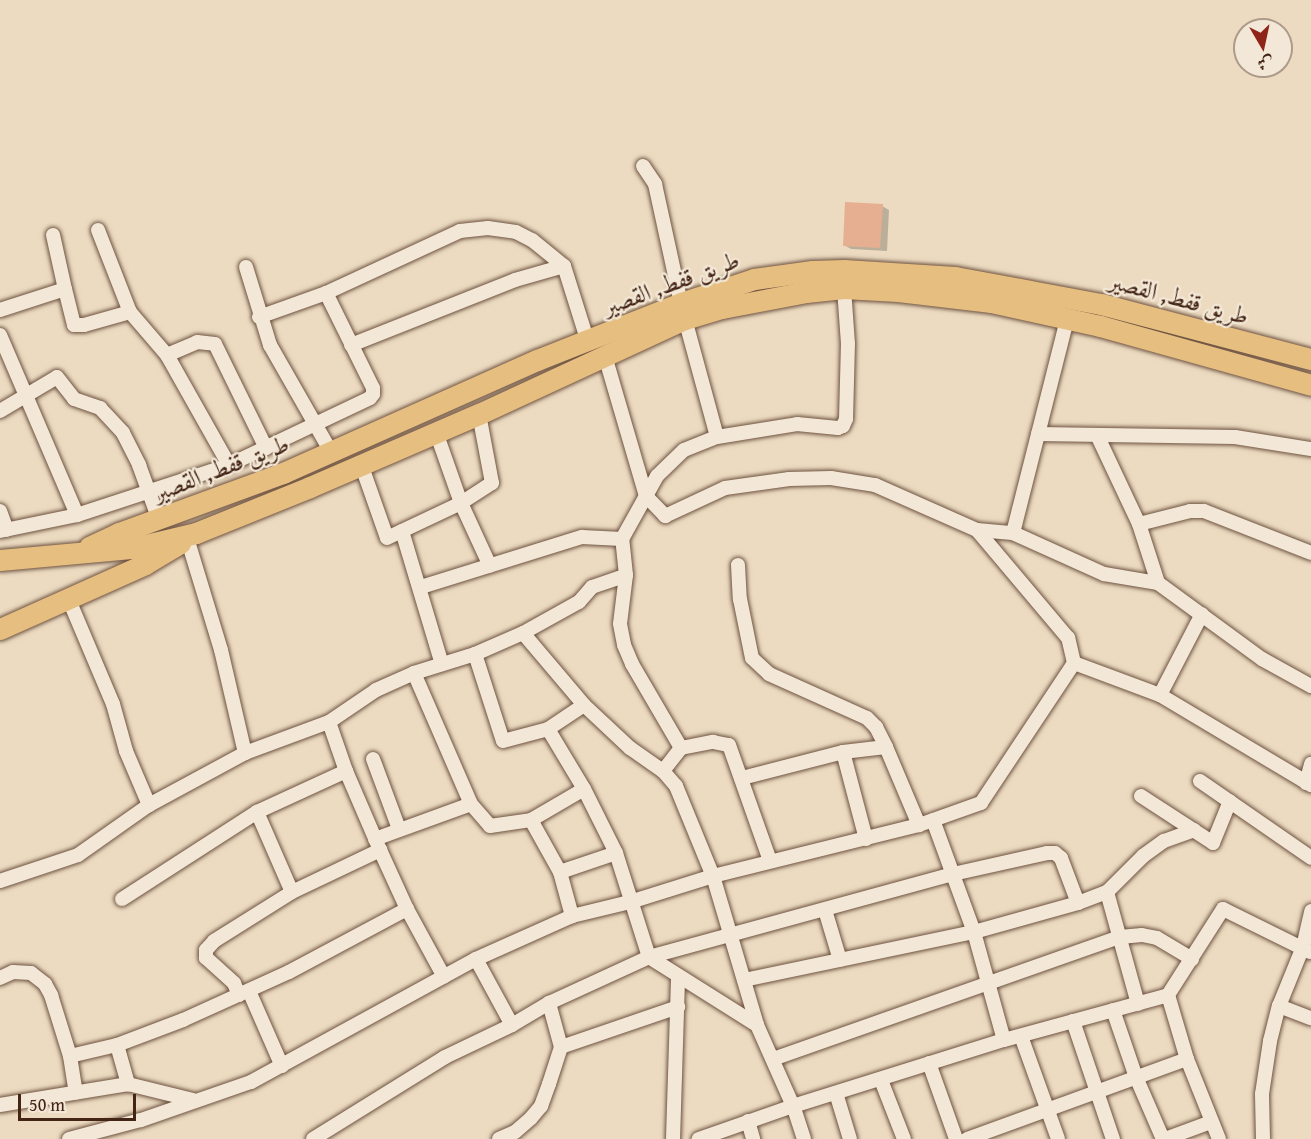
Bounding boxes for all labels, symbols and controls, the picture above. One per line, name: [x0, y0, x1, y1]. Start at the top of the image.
north arrow: [1233, 18, 1293, 78]
text: ش: [1256, 51, 1275, 77]
street label: طريق قفط, القصير: [599, 245, 743, 321]
street label: طريق قفط, القصير: [1106, 266, 1252, 330]
street label: طريق قفط, القصير: [149, 429, 293, 507]
scale bar: [21, 1082, 140, 1120]
text: 50 m: [29, 1091, 65, 1118]

